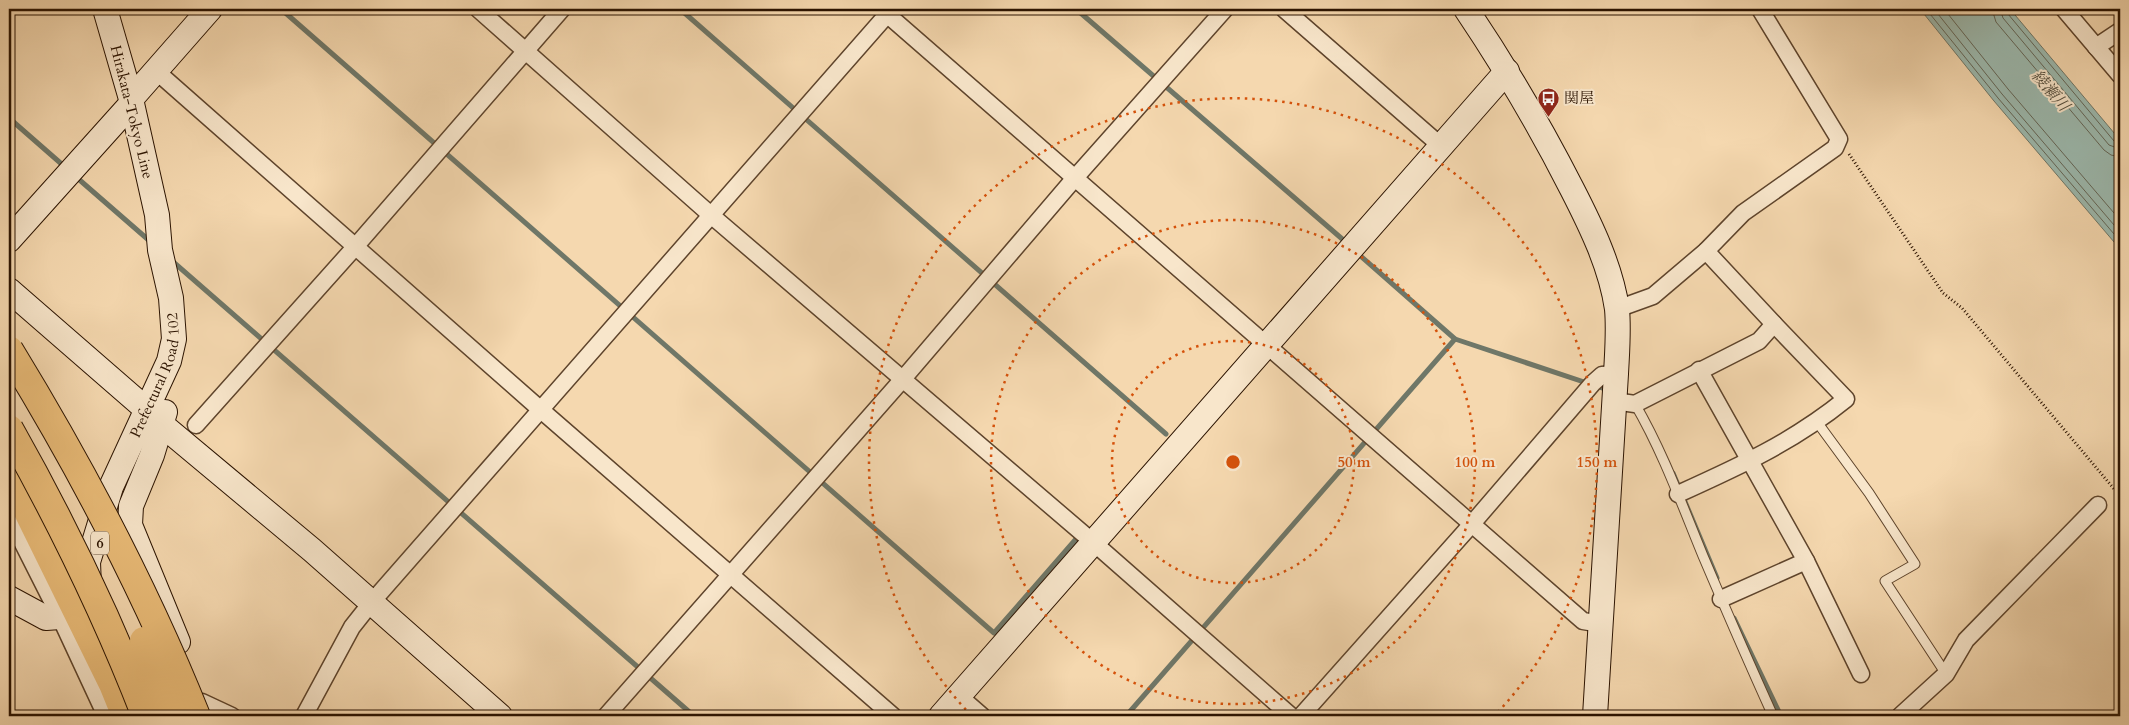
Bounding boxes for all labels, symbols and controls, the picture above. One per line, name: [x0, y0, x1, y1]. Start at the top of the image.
street label: Hirakata-Tokyo Line: [106, 43, 158, 181]
water label: 綾瀬川: [2026, 65, 2076, 117]
bus stop icon: 関屋: [1536, 86, 1560, 117]
place label: 関屋: [1564, 88, 1594, 108]
street label: Prefectural Road 102: [125, 312, 184, 441]
text: 50 m: [1337, 452, 1371, 472]
text: 100 m: [1455, 452, 1496, 472]
text: 150 m: [1577, 452, 1618, 472]
centre of rings: [1224, 453, 1242, 471]
road number: 6: [91, 532, 109, 554]

